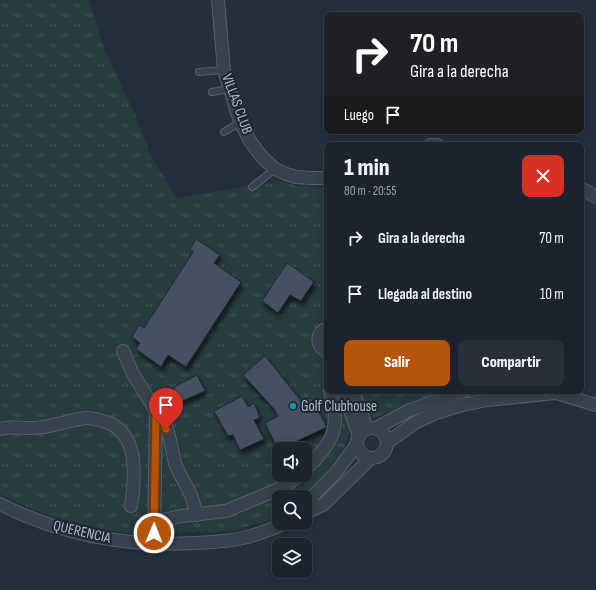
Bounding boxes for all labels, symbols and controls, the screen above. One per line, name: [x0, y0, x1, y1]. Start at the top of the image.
text: 70 m: [410, 27, 458, 60]
icon: right: [344, 28, 396, 80]
text: Gira a la derecha: [410, 61, 509, 82]
street label: VILLAS CLUB: [217, 71, 257, 137]
icon: arrive: [382, 104, 404, 126]
text: Luego: [344, 106, 374, 125]
text: 1 min: [344, 153, 390, 182]
button: close: [522, 155, 564, 197]
text: 80 m · 20:55: [344, 183, 397, 199]
icon: right: [344, 227, 366, 249]
text: Gira a la derecha: [378, 229, 465, 248]
text: 70 m: [539, 229, 564, 248]
icon: arrive: [344, 283, 366, 305]
text: Llegada al destino: [378, 285, 472, 304]
text: 10 m: [540, 285, 564, 304]
button: Salir: [344, 340, 450, 386]
button: Compartir: [458, 340, 564, 386]
pin: [149, 388, 183, 429]
icon: arrive: [155, 394, 177, 416]
place label: Golf Clubhouse: [301, 397, 377, 416]
marker: Golf Clubhouse: [288, 401, 298, 411]
map controls: [272, 442, 312, 578]
button: sound: [272, 442, 312, 482]
button: search: [272, 490, 312, 530]
position arrow: [133, 512, 175, 554]
street label: QUERENCIA: [51, 516, 113, 548]
button: layers: [272, 538, 312, 578]

